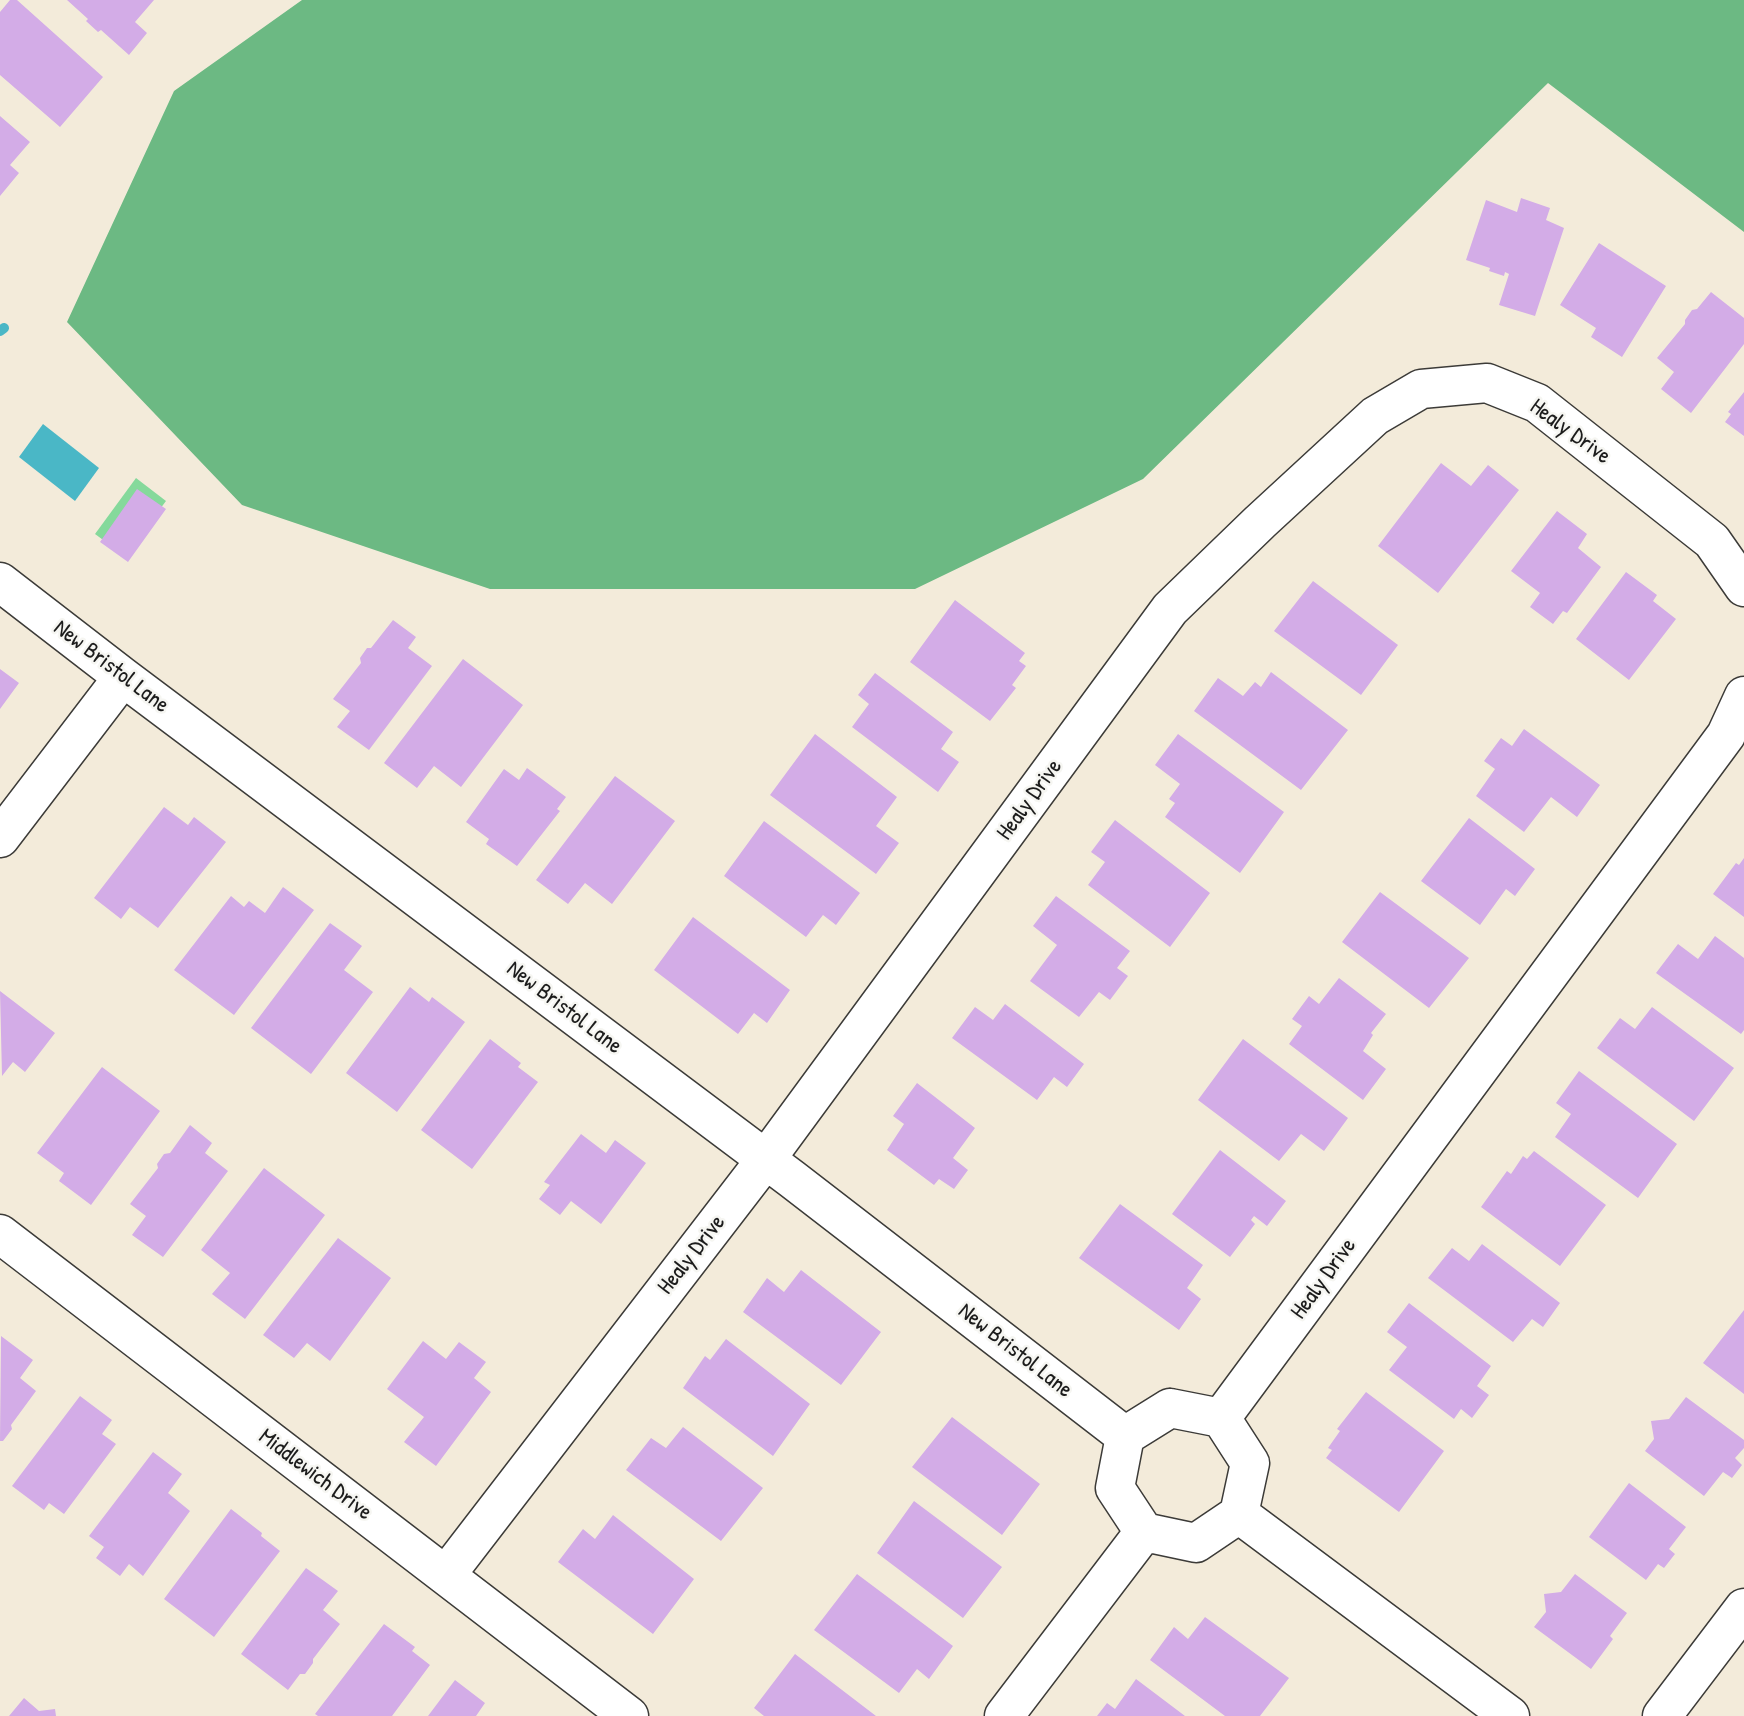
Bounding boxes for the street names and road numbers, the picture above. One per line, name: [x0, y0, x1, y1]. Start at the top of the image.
street label: Healy Drive: [1524, 393, 1616, 471]
street label: New Bristol Lane: [48, 615, 174, 719]
street label: Healy Drive: [991, 754, 1069, 846]
street label: New Bristol Lane: [501, 956, 627, 1060]
street label: Healy Drive: [652, 1210, 732, 1300]
street label: Healy Drive: [1285, 1233, 1363, 1325]
street label: New Bristol Lane: [952, 1298, 1078, 1404]
street label: Middlewich Drive: [253, 1423, 377, 1527]

